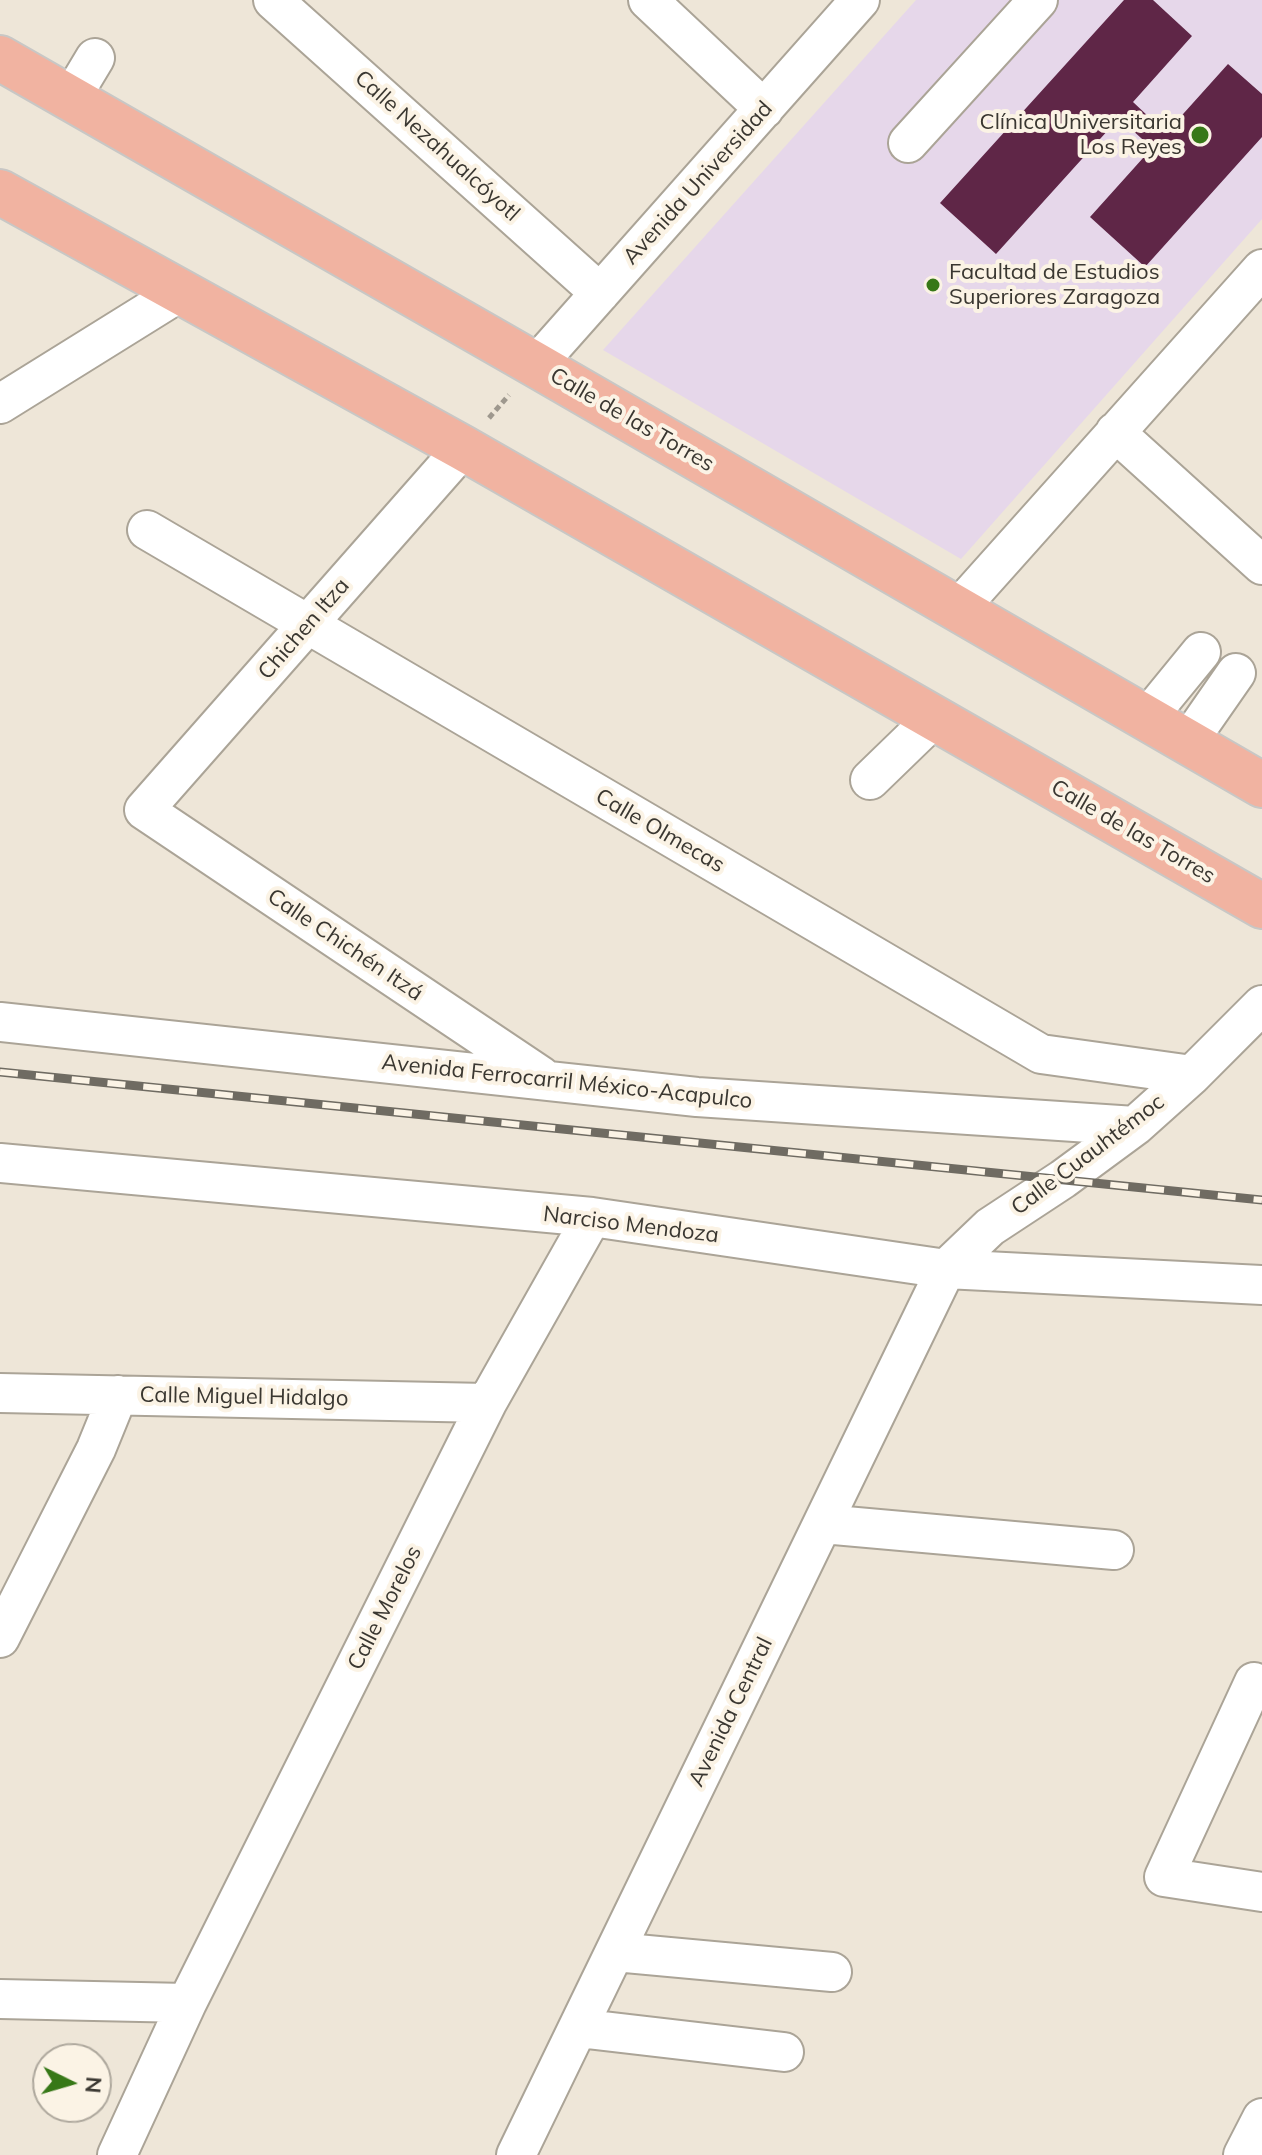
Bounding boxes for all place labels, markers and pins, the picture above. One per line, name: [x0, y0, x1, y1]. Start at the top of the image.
place label: Clínica Universitaria Los Reyes: [980, 109, 1182, 160]
marker: Clínica Universitaria Los Reyes: [1189, 124, 1211, 146]
place label: Facultad de Estudios Superiores Zaragoza: [949, 259, 1160, 310]
marker: Facultad de Estudios Superiores Zaragoza: [924, 276, 942, 294]

